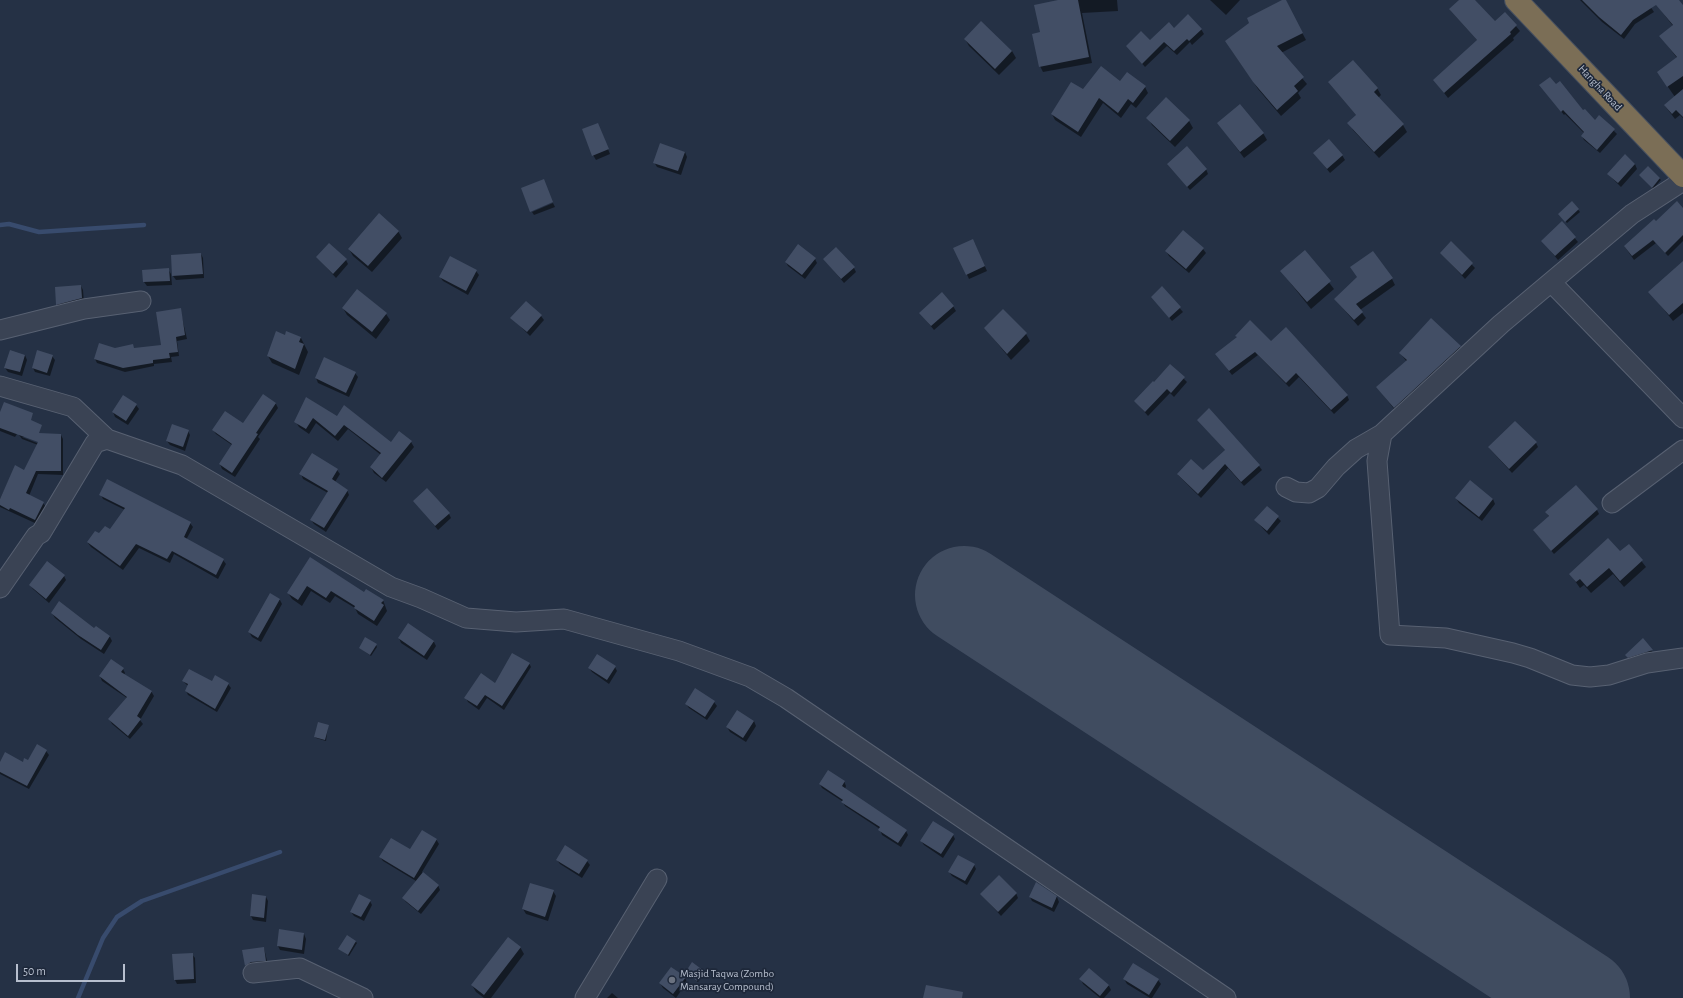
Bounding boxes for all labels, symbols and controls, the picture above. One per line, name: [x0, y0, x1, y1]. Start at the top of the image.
street label: Hangha Road: [1575, 62, 1625, 114]
scale bar: [18, 956, 127, 982]
text: 50 m: [23, 965, 46, 977]
place label: Masjid Taqwa (Zombo Mansaray Compound): [680, 967, 774, 993]
marker: Masjid Taqwa (Zombo Mansaray Compound): [667, 975, 677, 985]

